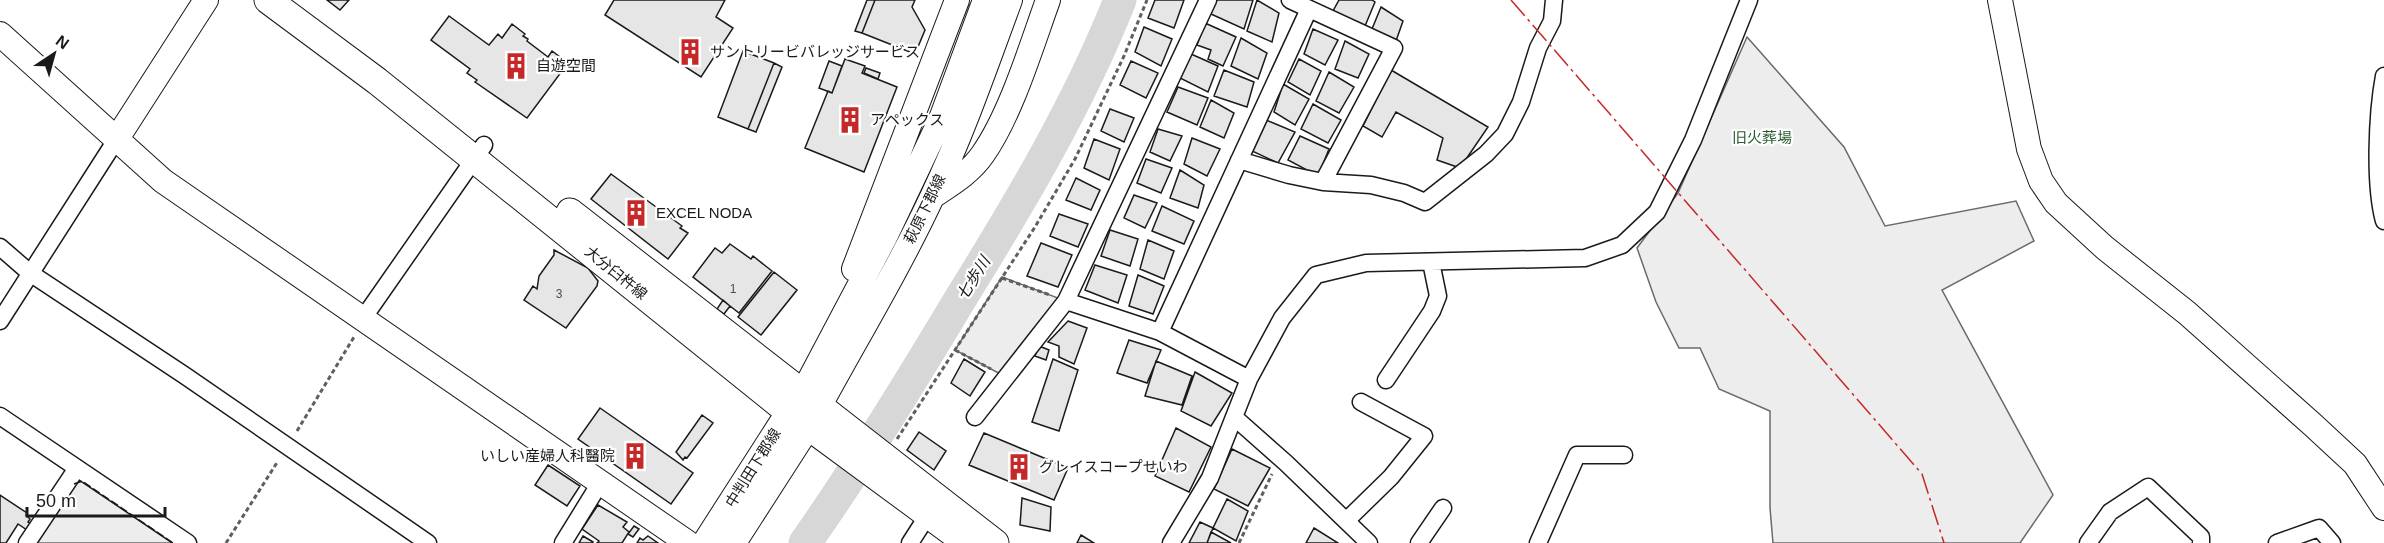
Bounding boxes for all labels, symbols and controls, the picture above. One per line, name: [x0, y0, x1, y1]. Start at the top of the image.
north arrow: [24, 24, 84, 84]
text: N: [53, 32, 72, 53]
building icon: サントリービバレッジサービス: [675, 37, 705, 67]
place label: サントリービバレッジサービス: [710, 43, 920, 60]
building icon: 自遊空間: [501, 51, 531, 81]
place label: 自遊空間: [536, 57, 596, 74]
building icon: アペックス: [835, 105, 865, 135]
place label: アペックス: [870, 111, 944, 128]
park label: 旧火葬場: [1732, 129, 1792, 146]
street label: 萩原下郡線: [900, 171, 949, 246]
building icon: EXCEL NODA: [621, 198, 651, 228]
place label: EXCEL NODA: [656, 204, 752, 221]
street label: 大分臼杵線: [582, 242, 651, 303]
water label: 七歩川: [953, 252, 994, 303]
house number: 1: [730, 282, 737, 296]
house number: 3: [556, 287, 563, 301]
street label: 中判田下郡線: [722, 425, 784, 510]
building icon: いしい産婦人科醫院: [620, 441, 650, 471]
place label: いしい産婦人科醫院: [480, 447, 615, 464]
building icon: グレイスコープせいわ: [1004, 452, 1034, 482]
place label: グレイスコープせいわ: [1039, 458, 1188, 475]
scale bar: [27, 480, 165, 518]
text: 50 m: [36, 491, 76, 511]

